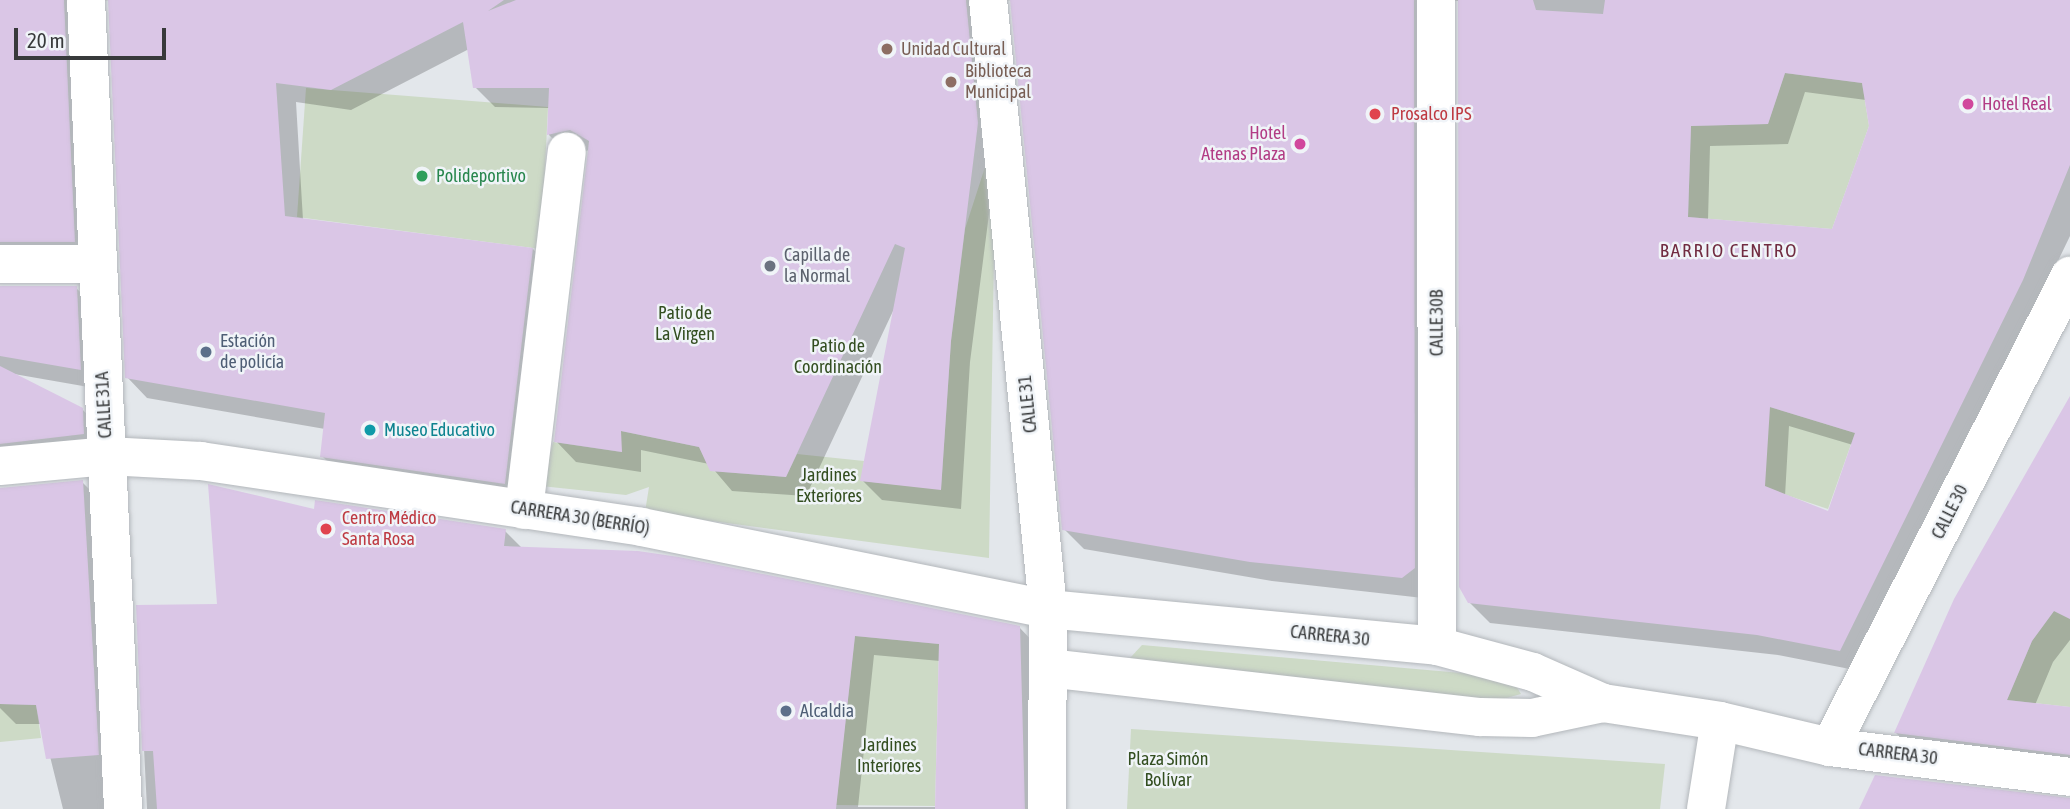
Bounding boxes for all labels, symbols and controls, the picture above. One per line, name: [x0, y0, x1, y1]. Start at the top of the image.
scale bar: [18, 14, 170, 58]
text: 20 m: [27, 28, 65, 52]
place label: Unidad Cultural: [901, 38, 1006, 60]
marker: Unidad Cultural: [879, 41, 895, 57]
place label: Biblioteca Municipal: [965, 61, 1032, 104]
marker: Biblioteca Municipal: [943, 74, 959, 90]
place label: Hotel Real: [1982, 93, 2052, 115]
marker: Hotel Real: [1960, 96, 1976, 112]
place label: Prosalco IPS: [1391, 103, 1471, 125]
marker: Prosalco IPS: [1365, 104, 1385, 124]
place label: Hotel Atenas Plaza: [1201, 123, 1286, 166]
marker: Hotel Atenas Plaza: [1292, 136, 1308, 152]
place label: Polideportivo: [436, 165, 526, 187]
marker: Polideportivo: [414, 168, 430, 184]
district label: BARRIO CENTRO: [1661, 240, 1797, 262]
place label: Capilla de la Normal: [784, 245, 850, 288]
marker: Capilla de la Normal: [762, 258, 778, 274]
street label: CALLE 30B: [1426, 290, 1448, 356]
park label: Patio de La Virgen: [655, 303, 715, 346]
place label: Estación de policía: [220, 331, 284, 374]
park label: Patio de Coordinación: [794, 336, 882, 378]
marker: Estación de policía: [198, 344, 214, 360]
street label: CALLE 31A: [91, 371, 117, 439]
street label: CALLE 31: [1014, 374, 1042, 434]
place label: Museo Educativo: [384, 419, 495, 441]
marker: Museo Educativo: [362, 422, 378, 438]
park label: Jardines Exteriores: [796, 465, 862, 508]
street label: CALLE 30: [1927, 481, 1973, 543]
street label: CARRERA 30 (BERRÍO): [509, 496, 651, 540]
place label: Centro Médico Santa Rosa: [342, 508, 436, 550]
marker: Centro Médico Santa Rosa: [316, 519, 336, 539]
street label: CARRERA 30: [1289, 621, 1371, 651]
place label: Alcaldia: [800, 700, 854, 722]
marker: Alcaldia: [778, 703, 794, 719]
park label: Jardines Interiores: [857, 735, 921, 778]
street label: CARRERA 30: [1857, 738, 1939, 770]
park label: Plaza Simón Bolívar: [1127, 749, 1209, 792]

